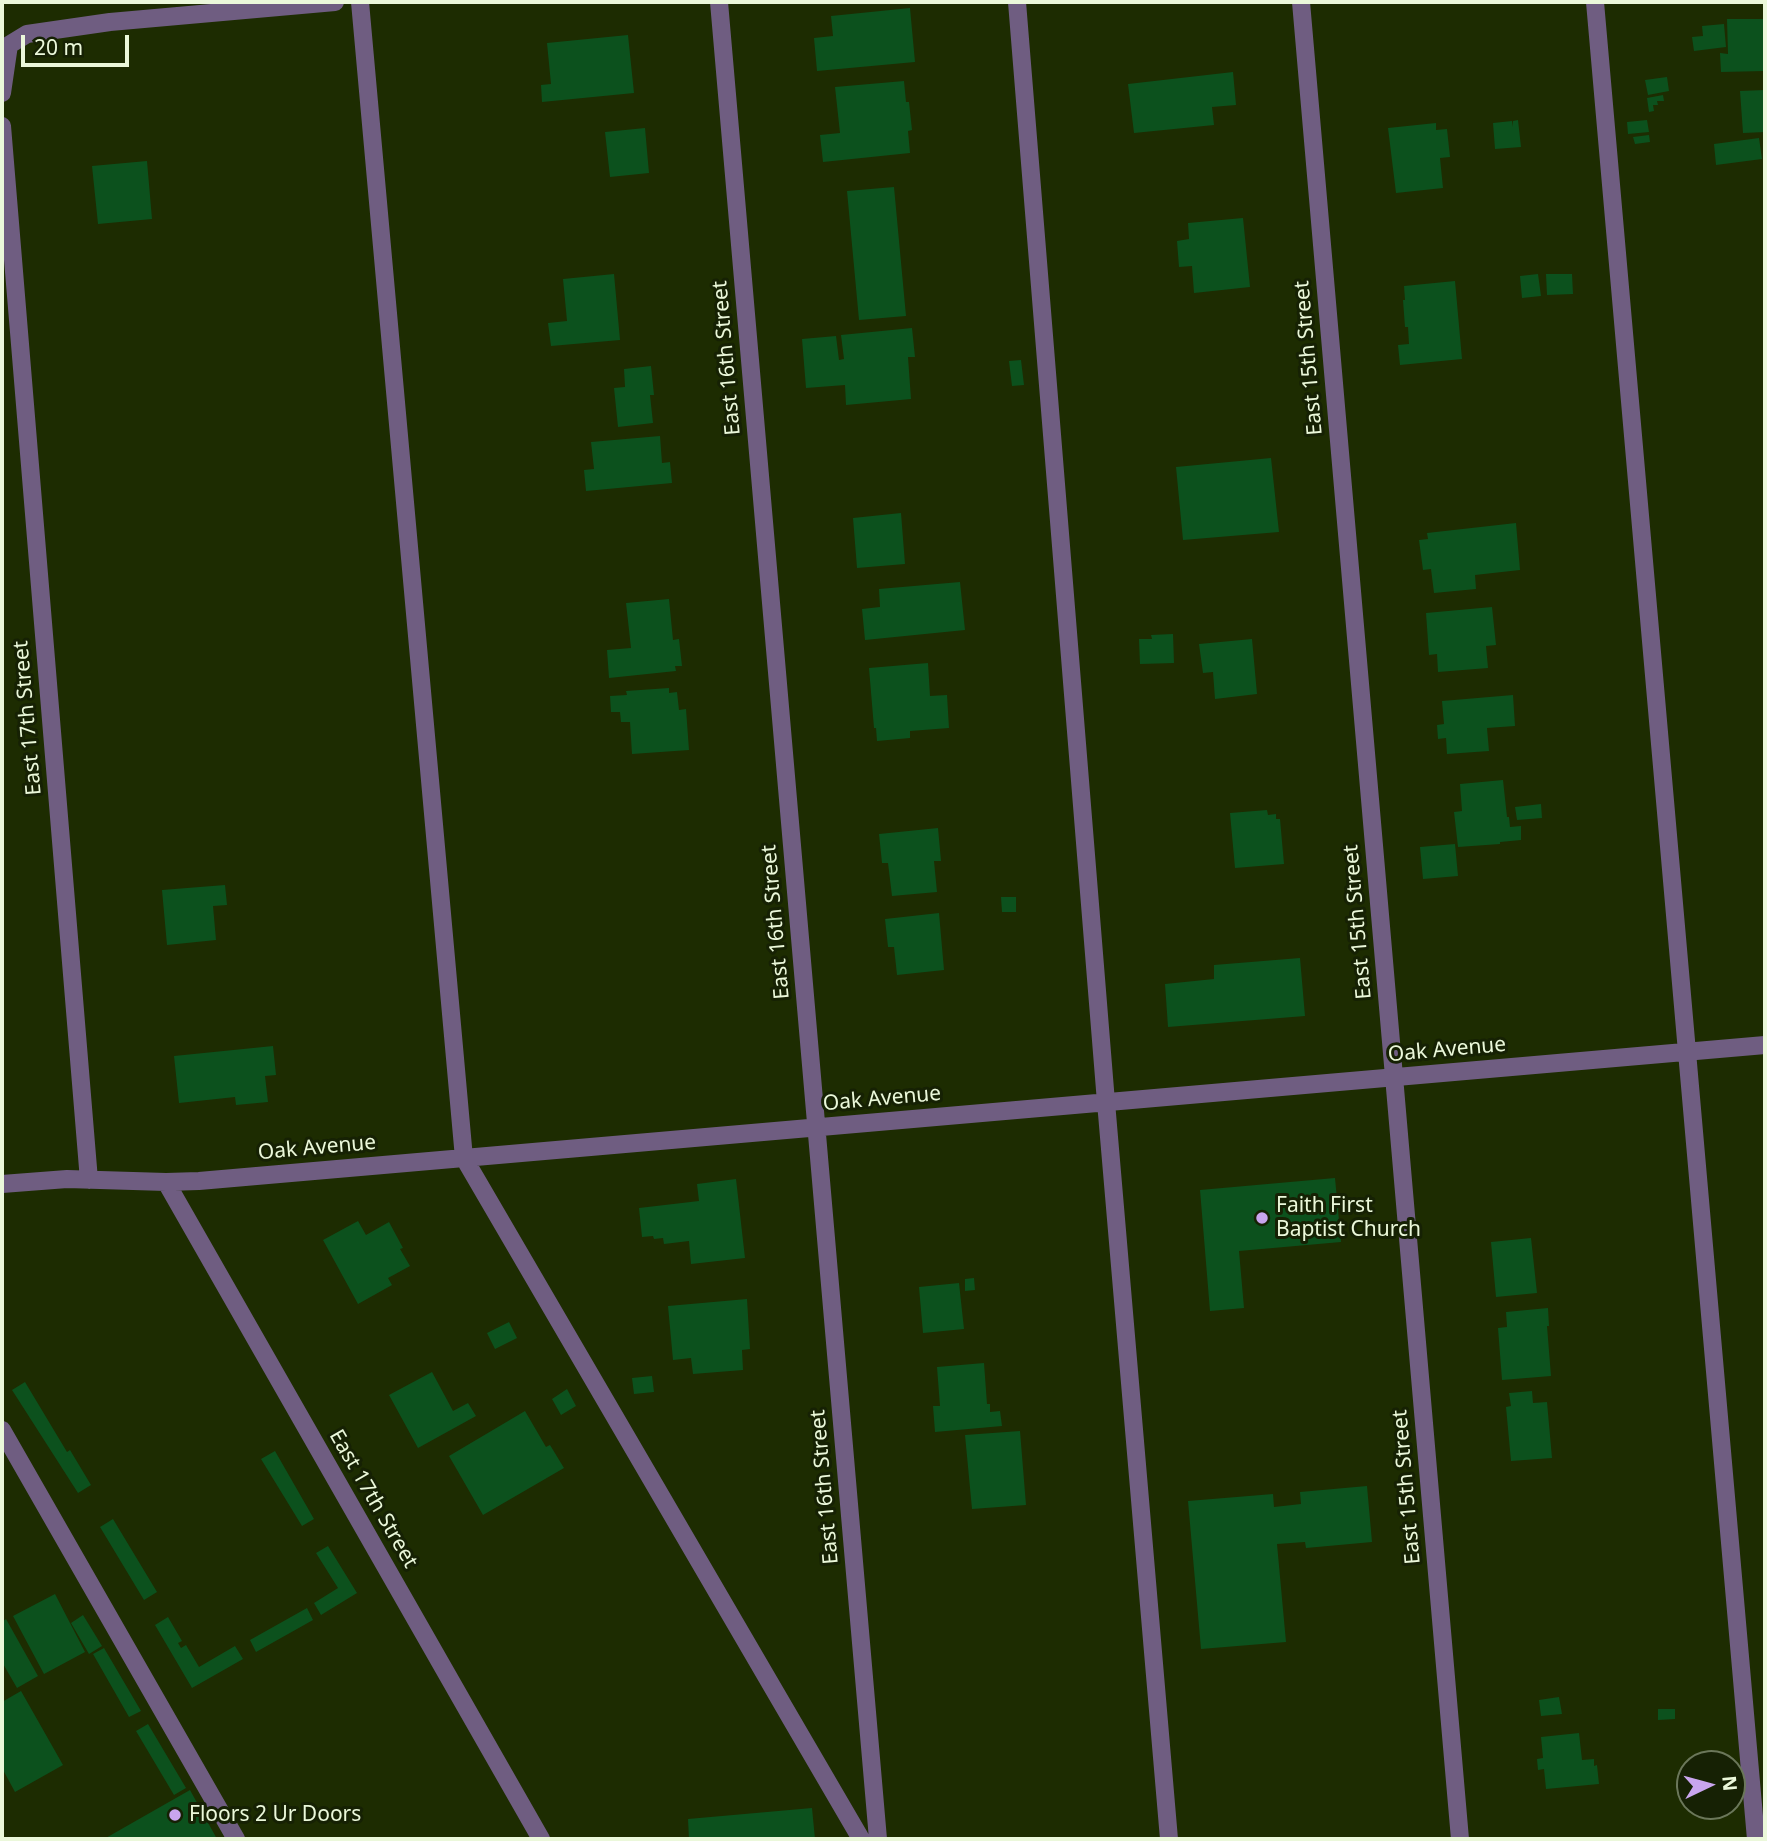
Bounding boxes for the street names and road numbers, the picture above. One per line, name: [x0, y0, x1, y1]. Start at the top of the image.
street label: East 16th Street: [708, 280, 746, 436]
street label: East 15th Street: [1290, 280, 1328, 436]
street label: East 17th Street: [9, 640, 47, 796]
street label: East 16th Street: [757, 844, 795, 1000]
street label: East 15th Street: [1339, 844, 1377, 1000]
street label: Oak Avenue: [1387, 1032, 1507, 1068]
street label: Oak Avenue: [822, 1081, 942, 1117]
street label: Oak Avenue: [257, 1130, 377, 1166]
street label: East 16th Street: [806, 1409, 844, 1565]
street label: East 15th Street: [1388, 1409, 1426, 1565]
street label: East 17th Street: [323, 1425, 423, 1573]

